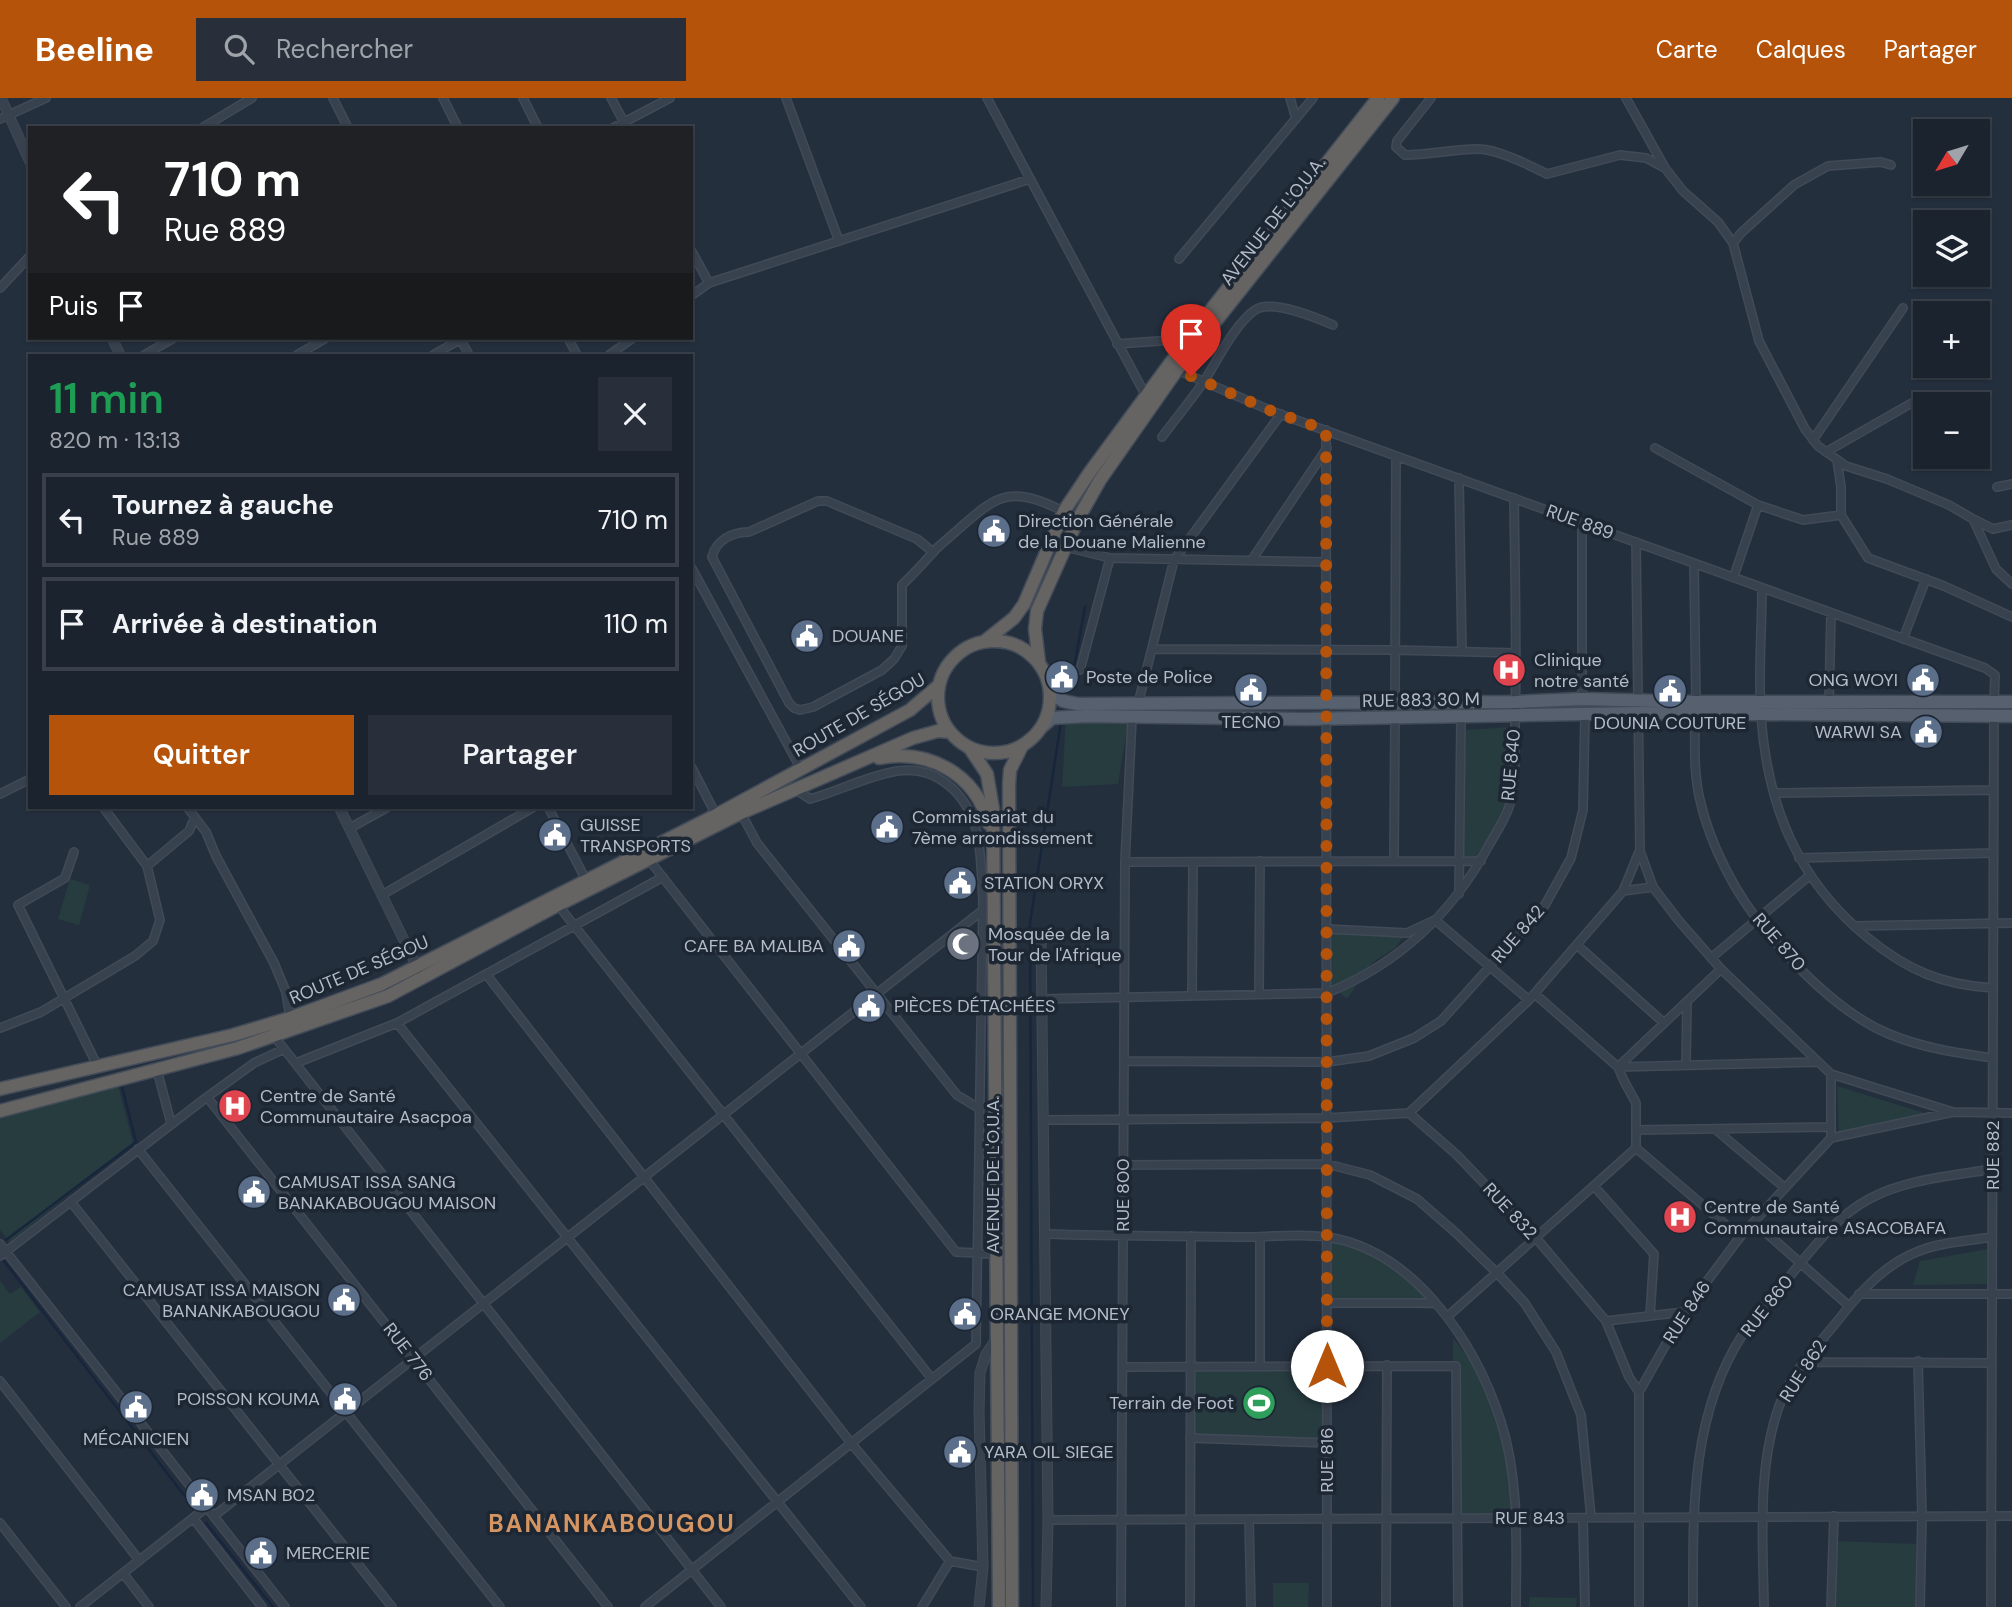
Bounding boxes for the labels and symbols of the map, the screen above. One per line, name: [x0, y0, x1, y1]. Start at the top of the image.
north arrow: [1913, 119, 1990, 196]
street label: AVENUE DE L'O.U.A.: [1215, 152, 1331, 290]
pin: [1161, 304, 1221, 376]
street label: RUE 889: [1543, 499, 1617, 545]
place label: Direction Générale de la Douane Malienne: [1018, 509, 1206, 554]
public building icon: Direction Générale de la Douane Malienne: [975, 512, 1013, 550]
public building icon: DOUANE: [788, 617, 826, 655]
place label: DOUANE: [832, 624, 904, 648]
place label: Clinique notre santé: [1534, 648, 1629, 693]
hospital icon: Clinique notre santé: [1490, 651, 1528, 689]
public building icon: Poste de Police: [1043, 658, 1081, 696]
public building icon: ONG WOYI: [1904, 661, 1942, 699]
place label: Poste de Police: [1086, 665, 1213, 689]
street label: ROUTE DE SÉGOU: [789, 667, 929, 763]
place label: ONG WOYI: [1809, 668, 1898, 692]
public building icon: TECNO: [1232, 671, 1270, 709]
public building icon: DOUNIA COUTURE: [1651, 672, 1689, 710]
street label: RUE 883 30 M: [1362, 687, 1480, 713]
place label: TECNO: [1221, 710, 1281, 734]
place label: DOUNIA COUTURE: [1594, 711, 1746, 735]
public building icon: WARWI SA: [1907, 713, 1945, 751]
place label: WARWI SA: [1815, 720, 1902, 744]
street label: RUE 840: [1496, 728, 1526, 802]
place label: Commissariat du 7ème arrondissement: [912, 805, 1093, 850]
public building icon: Commissariat du 7ème arrondissement: [868, 808, 906, 846]
place label: GUISSE TRANSPORTS: [580, 813, 691, 858]
public building icon: GUISSE TRANSPORTS: [536, 816, 574, 854]
public building icon: STATION ORYX: [941, 864, 979, 902]
place label: STATION ORYX: [984, 871, 1104, 895]
street label: RUE 842: [1486, 900, 1550, 968]
street label: RUE 870: [1747, 908, 1811, 976]
place label: Mosquée de la Tour de l'Afrique: [988, 922, 1122, 967]
mosque icon: Mosquée de la Tour de l'Afrique: [944, 925, 982, 963]
public building icon: CAFE BA MALIBA: [830, 927, 868, 965]
street label: ROUTE DE SÉGOU: [286, 930, 432, 1010]
place label: CAFE BA MALIBA: [684, 934, 824, 958]
public building icon: PIÈCES DÉTACHÉES: [850, 987, 888, 1025]
place label: PIÈCES DÉTACHÉES: [894, 994, 1056, 1018]
place label: Centre de Santé Communautaire Asacpoa: [260, 1084, 472, 1129]
hospital icon: Centre de Santé Communautaire Asacpoa: [216, 1087, 254, 1125]
street label: AVENUE DE L'O.U.A.: [981, 1096, 1005, 1254]
street label: RUE 882: [1981, 1120, 2005, 1190]
street label: RUE 800: [1111, 1158, 1135, 1232]
place label: CAMUSAT ISSA SANG BANAKABOUGOU MAISON: [278, 1170, 496, 1215]
public building icon: CAMUSAT ISSA SANG BANAKABOUGOU MAISON: [235, 1173, 273, 1211]
street label: RUE 832: [1478, 1177, 1542, 1245]
place label: Centre de Santé Communautaire ASACOBAFA: [1704, 1195, 1946, 1240]
hospital icon: Centre de Santé Communautaire ASACOBAFA: [1661, 1198, 1699, 1236]
street label: RUE 860: [1735, 1270, 1799, 1342]
street label: RUE 846: [1658, 1276, 1716, 1348]
place label: CAMUSAT ISSA MAISON BANANKABOUGOU: [123, 1278, 320, 1323]
public building icon: CAMUSAT ISSA MAISON BANANKABOUGOU: [325, 1281, 363, 1319]
public building icon: ORANGE MONEY: [946, 1295, 984, 1333]
place label: ORANGE MONEY: [990, 1302, 1130, 1326]
street label: RUE 776: [378, 1318, 438, 1386]
position arrow: [1290, 1329, 1364, 1403]
street label: RUE 862: [1774, 1335, 1832, 1407]
public building icon: POISSON KOUMA: [326, 1380, 364, 1418]
sports icon: Terrain de Foot: [1240, 1384, 1278, 1422]
place label: POISSON KOUMA: [177, 1387, 320, 1411]
public building icon: MÉCANICIEN: [117, 1388, 155, 1426]
place label: Terrain de Foot: [1109, 1391, 1234, 1415]
place label: MÉCANICIEN: [83, 1427, 189, 1451]
street label: RUE 816: [1315, 1428, 1339, 1492]
public building icon: YARA OIL SIEGE: [941, 1433, 979, 1471]
place label: YARA OIL SIEGE: [984, 1440, 1114, 1464]
public building icon: MSAN B02: [183, 1476, 221, 1514]
place label: MSAN B02: [227, 1483, 315, 1507]
street label: RUE 843: [1495, 1506, 1565, 1530]
district label: BANANKABOUGOU: [488, 1508, 736, 1539]
public building icon: MERCERIE: [242, 1534, 280, 1572]
place label: MERCERIE: [286, 1541, 370, 1565]

